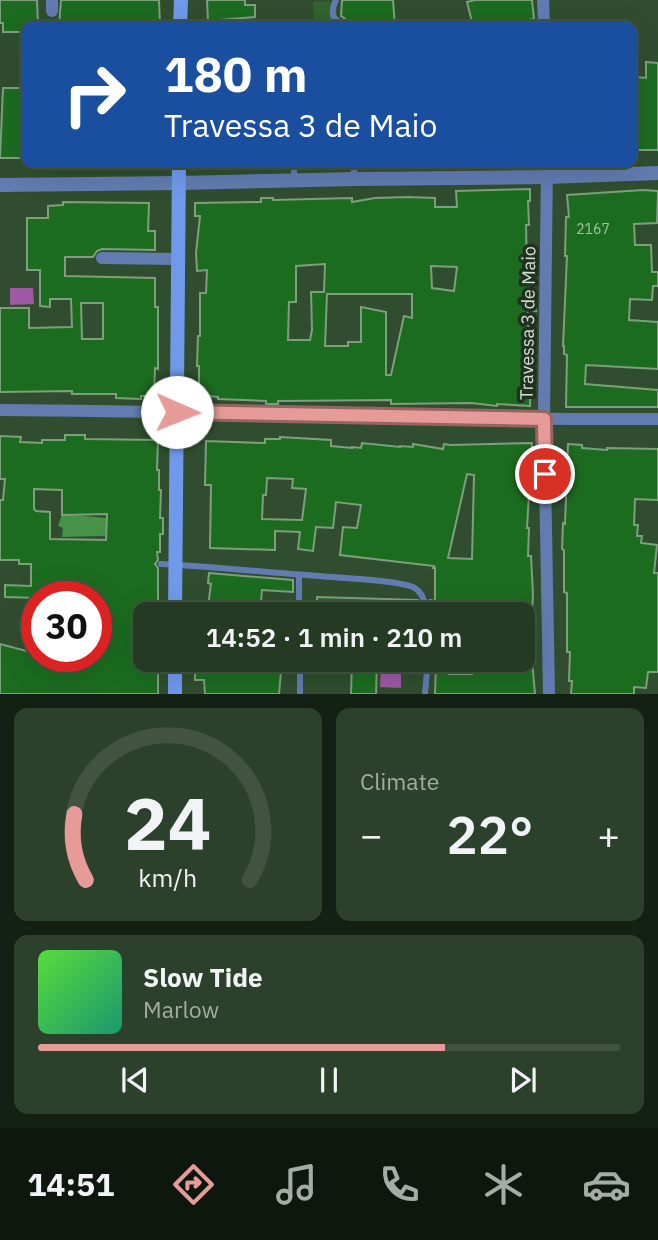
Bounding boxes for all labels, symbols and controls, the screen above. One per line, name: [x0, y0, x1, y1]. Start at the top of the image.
text: 180 m: [164, 42, 308, 105]
icon: right: [49, 49, 140, 140]
text: Travessa 3 de Maio: [164, 104, 437, 146]
house number: 2167: [576, 220, 610, 238]
street label: Travessa 3 de Maio: [515, 246, 540, 400]
position arrow: [140, 375, 214, 449]
pin: [515, 444, 575, 504]
icon: arrive: [526, 455, 564, 493]
speed limit sign: 30: [21, 581, 112, 672]
text: 14:52 · 1 min · 210 m: [206, 620, 462, 654]
text: Climate: [360, 766, 439, 796]
text: 24: [124, 776, 212, 871]
text: 22°: [447, 801, 533, 868]
text: −: [360, 810, 383, 859]
text: +: [597, 810, 620, 859]
text: km/h: [139, 861, 197, 894]
text: Slow Tide: [143, 960, 263, 994]
text: Marlow: [143, 994, 219, 1024]
icon: previous: [116, 1061, 154, 1099]
icon: pause: [310, 1061, 348, 1099]
icon: next: [504, 1061, 542, 1099]
icon: directions: [169, 1160, 218, 1209]
icon: music: [272, 1160, 321, 1209]
icon: phone: [375, 1160, 424, 1209]
icon: climate: [479, 1160, 528, 1209]
icon: car: [582, 1160, 631, 1209]
text: 14:51: [27, 1163, 115, 1205]

